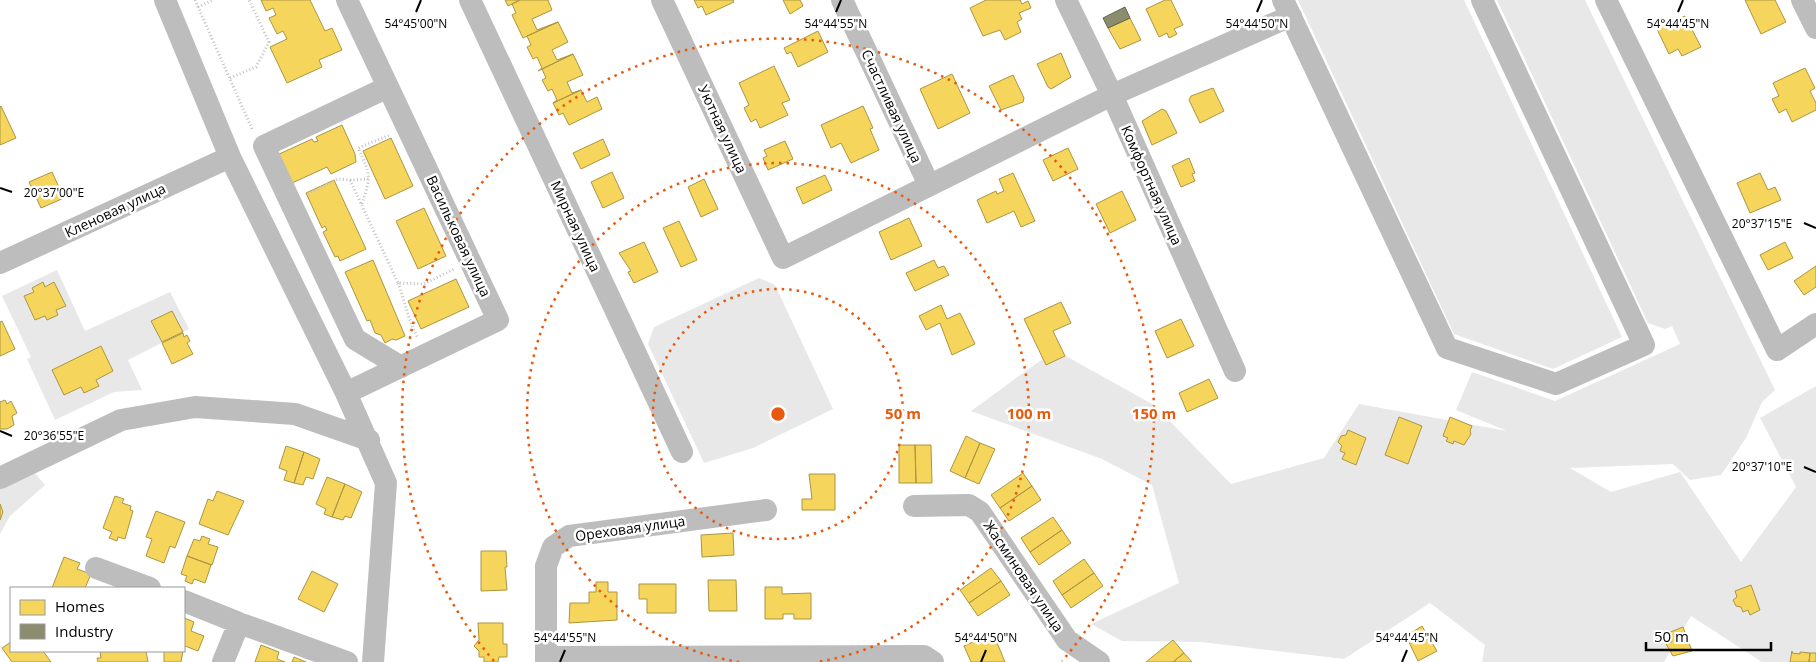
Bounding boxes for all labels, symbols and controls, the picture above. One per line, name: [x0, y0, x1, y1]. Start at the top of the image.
text: 54°45'00"N: [385, 15, 447, 32]
text: 54°44'55"N: [805, 15, 867, 32]
text: 54°44'50"N: [1226, 15, 1288, 32]
text: 54°44'45"N: [1647, 15, 1709, 32]
street label: Счастливая улица: [857, 46, 927, 166]
street label: Уютная улица: [694, 82, 752, 176]
street label: Комфортная улица: [1117, 122, 1187, 248]
street label: Васильковая улица: [422, 172, 496, 300]
street label: Мирная улица: [547, 177, 605, 275]
street label: Кленовая улица: [61, 178, 169, 242]
text: 20°37'00"E: [24, 184, 84, 201]
text: 20°37'15"E: [1732, 215, 1792, 232]
text: 50 m: [885, 403, 921, 423]
text: 100 m: [1007, 403, 1051, 423]
text: 150 m: [1132, 403, 1176, 423]
centre of rings: [769, 405, 787, 423]
text: 20°36'55"E: [24, 427, 84, 444]
text: 20°37'10"E: [1732, 458, 1792, 475]
street label: Ореховая улица: [574, 511, 686, 545]
street label: Жасминовая улица: [980, 517, 1068, 635]
legend: [10, 587, 185, 652]
text: Homes: [55, 596, 105, 616]
scale bar: [1646, 620, 1771, 652]
text: Industry: [55, 621, 113, 641]
text: 50 m: [1654, 626, 1689, 646]
text: 54°44'55"N: [534, 629, 596, 646]
text: 54°44'50"N: [955, 629, 1017, 646]
text: 54°44'45"N: [1376, 629, 1438, 646]

